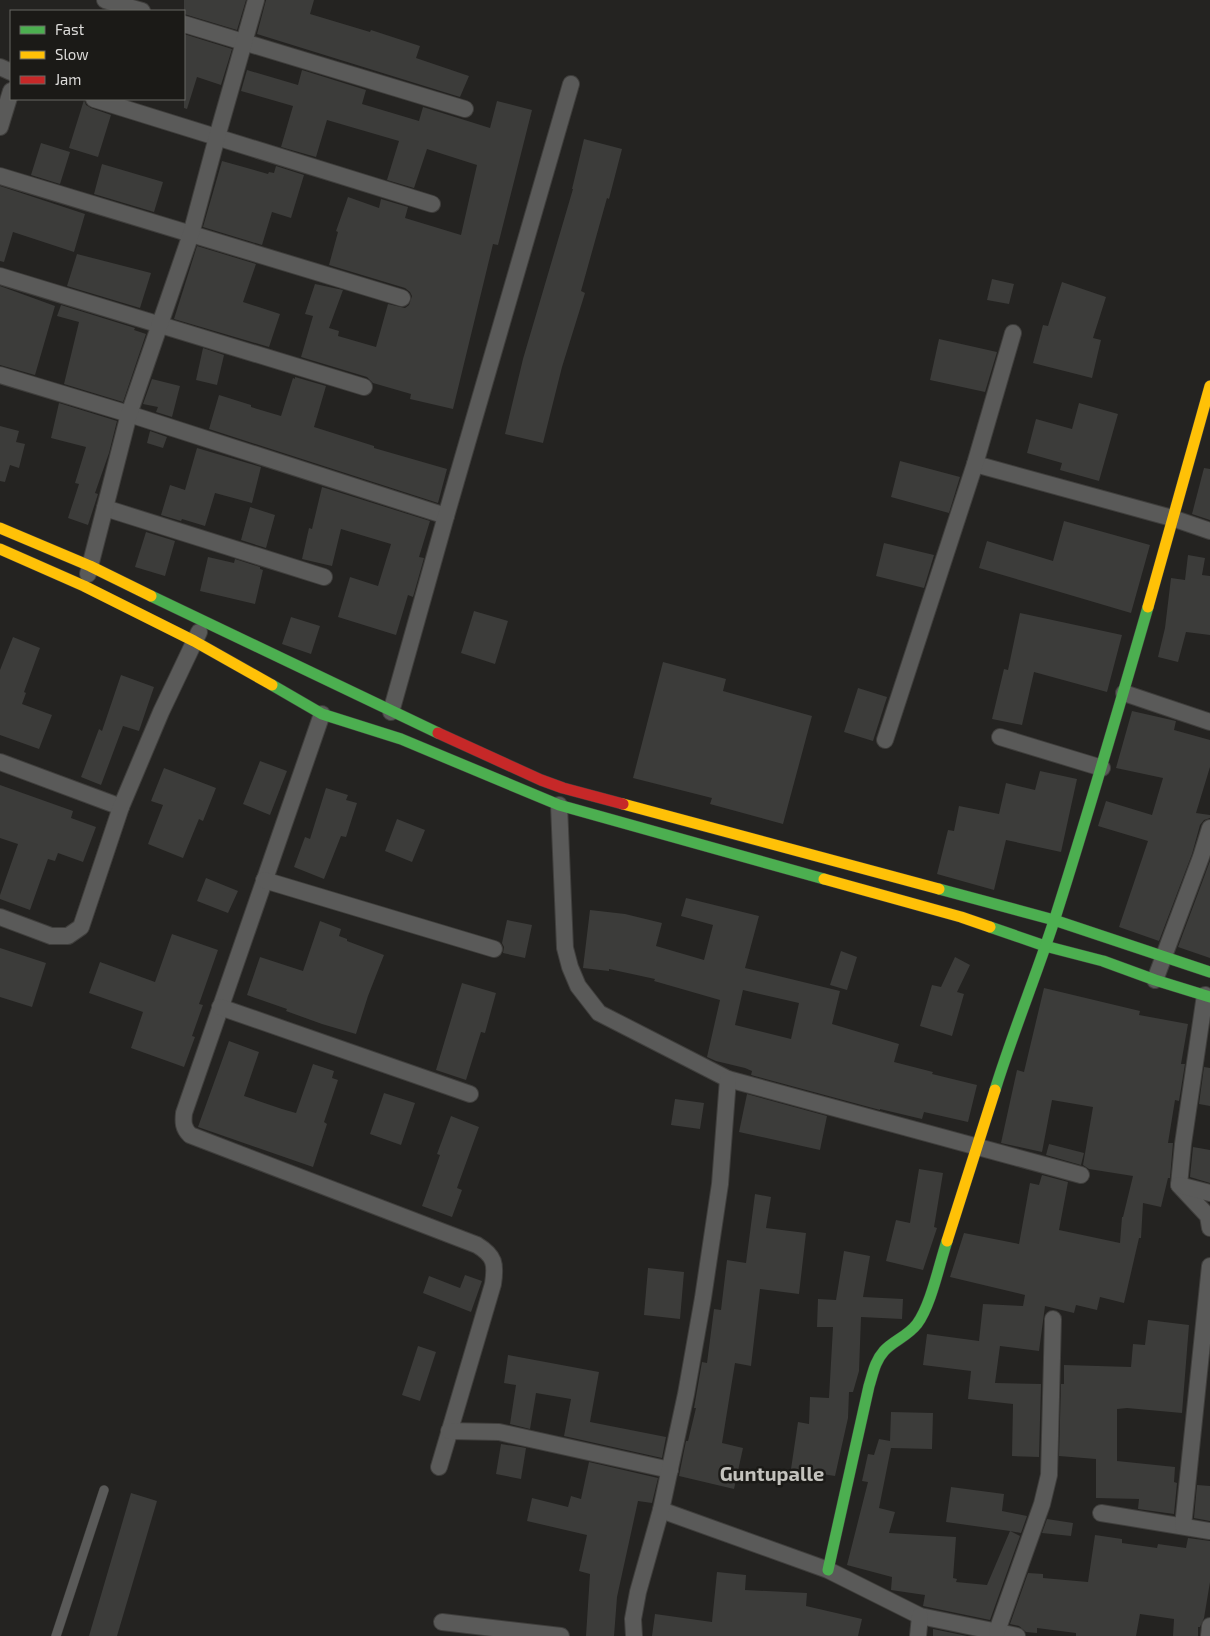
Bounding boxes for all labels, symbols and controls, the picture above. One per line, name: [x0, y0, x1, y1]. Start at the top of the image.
legend: [10, 10, 185, 100]
text: Fast: [55, 20, 85, 38]
text: Slow: [55, 45, 89, 63]
text: Jam: [55, 70, 81, 88]
district label: Guntupalle: [720, 1461, 824, 1485]

